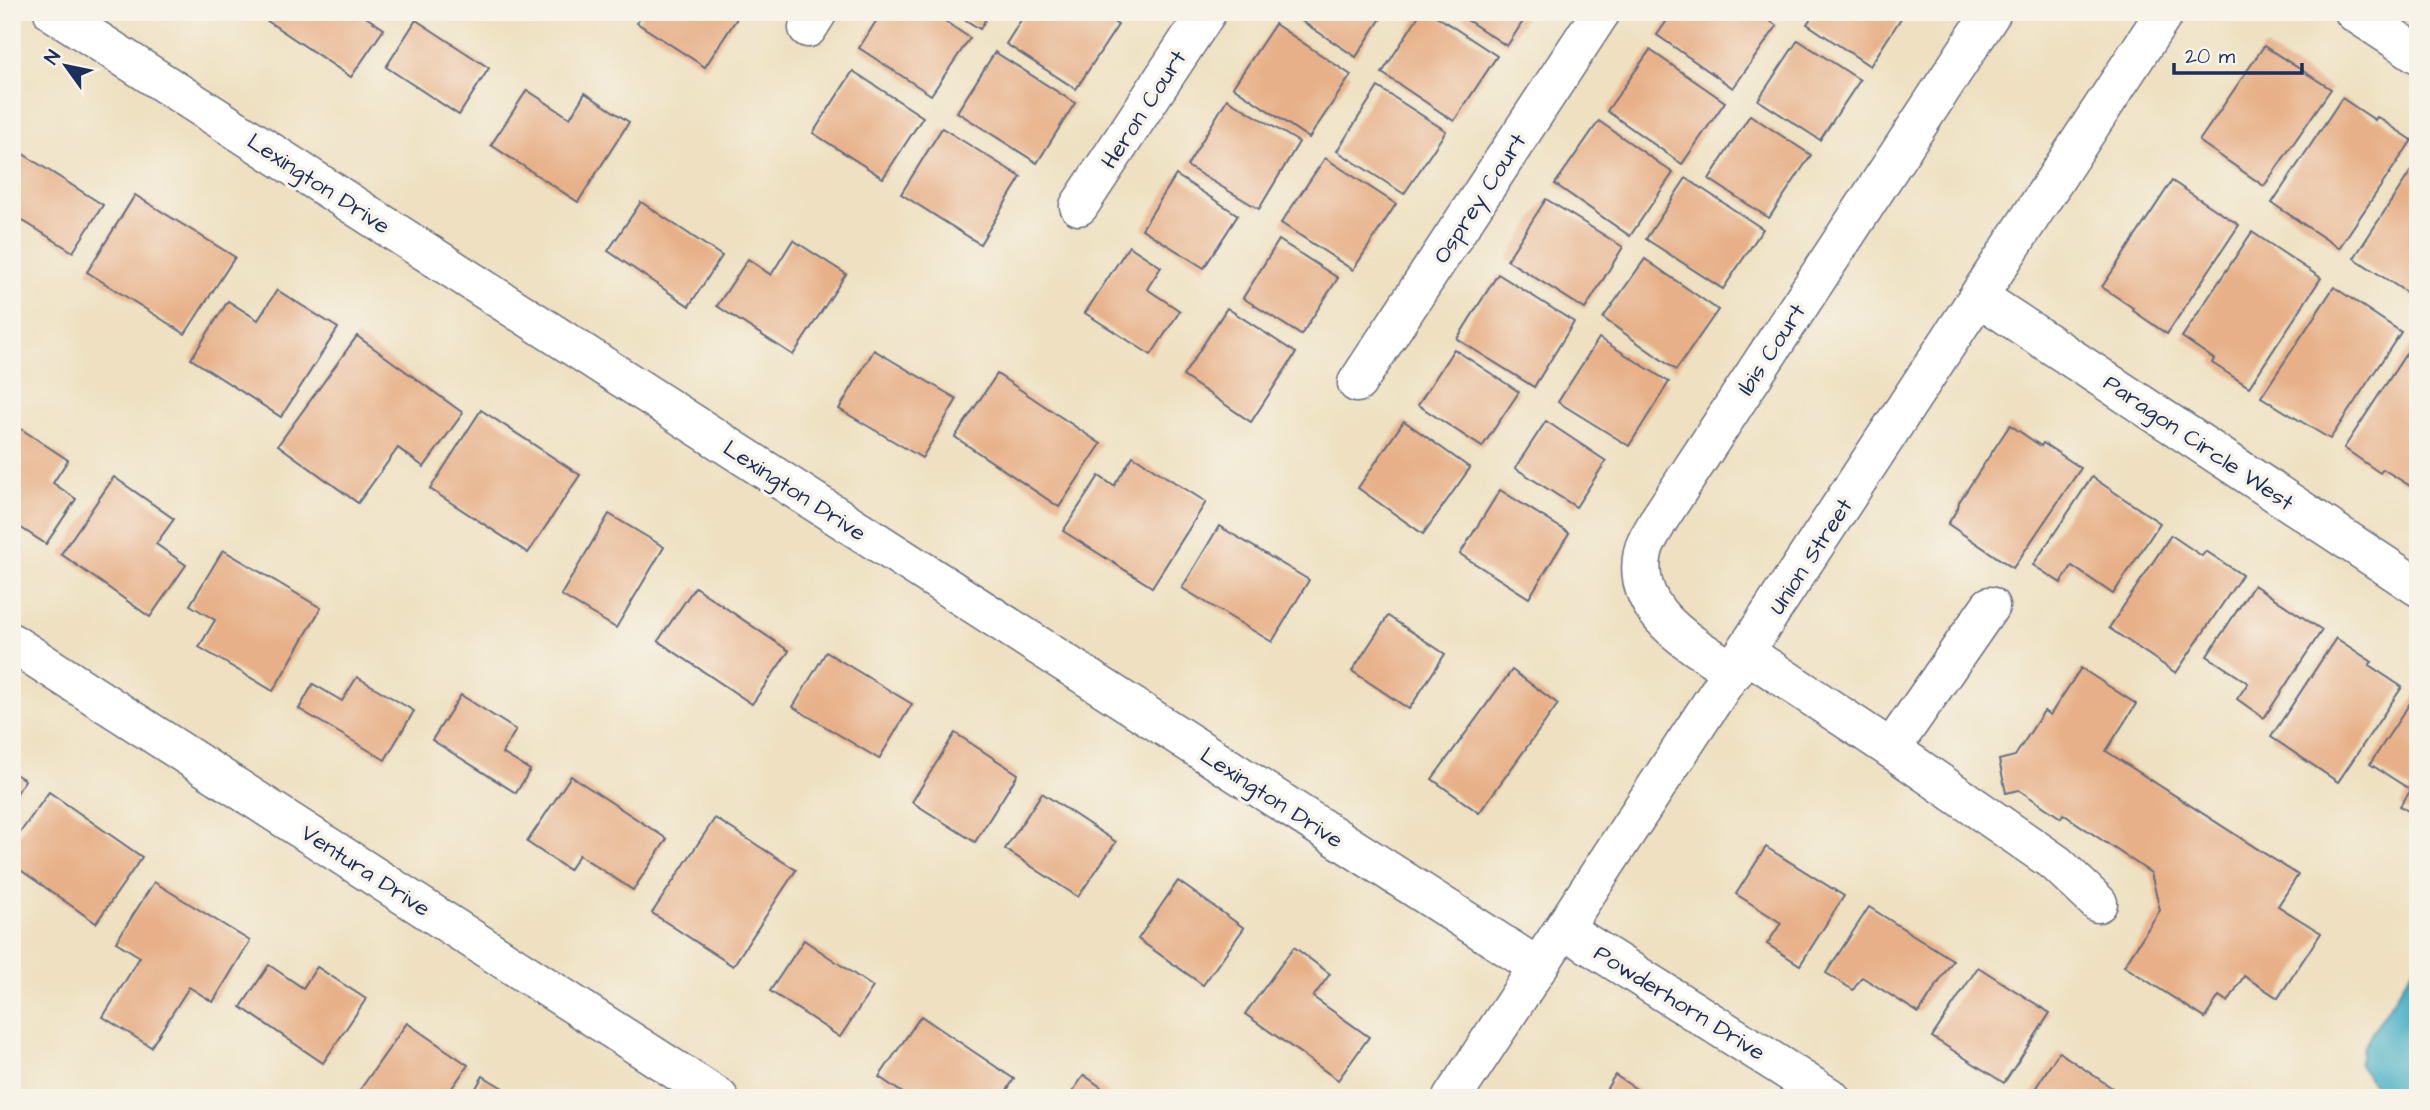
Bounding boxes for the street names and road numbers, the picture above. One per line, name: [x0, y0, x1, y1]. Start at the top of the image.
street label: Heron Court: [1093, 43, 1195, 175]
street label: Lexington Drive: [240, 126, 396, 243]
street label: Osprey Court: [1426, 127, 1535, 271]
street label: Ibis Court: [1730, 297, 1814, 402]
street label: Paragon Circle West: [2096, 367, 2301, 520]
street label: Lexington Drive: [716, 433, 872, 550]
street label: Union Street: [1761, 492, 1861, 621]
street label: Lexington Drive: [1193, 740, 1349, 857]
street label: Ventura Drive: [295, 817, 436, 925]
street label: Powderhorn Drive: [1588, 937, 1771, 1068]

